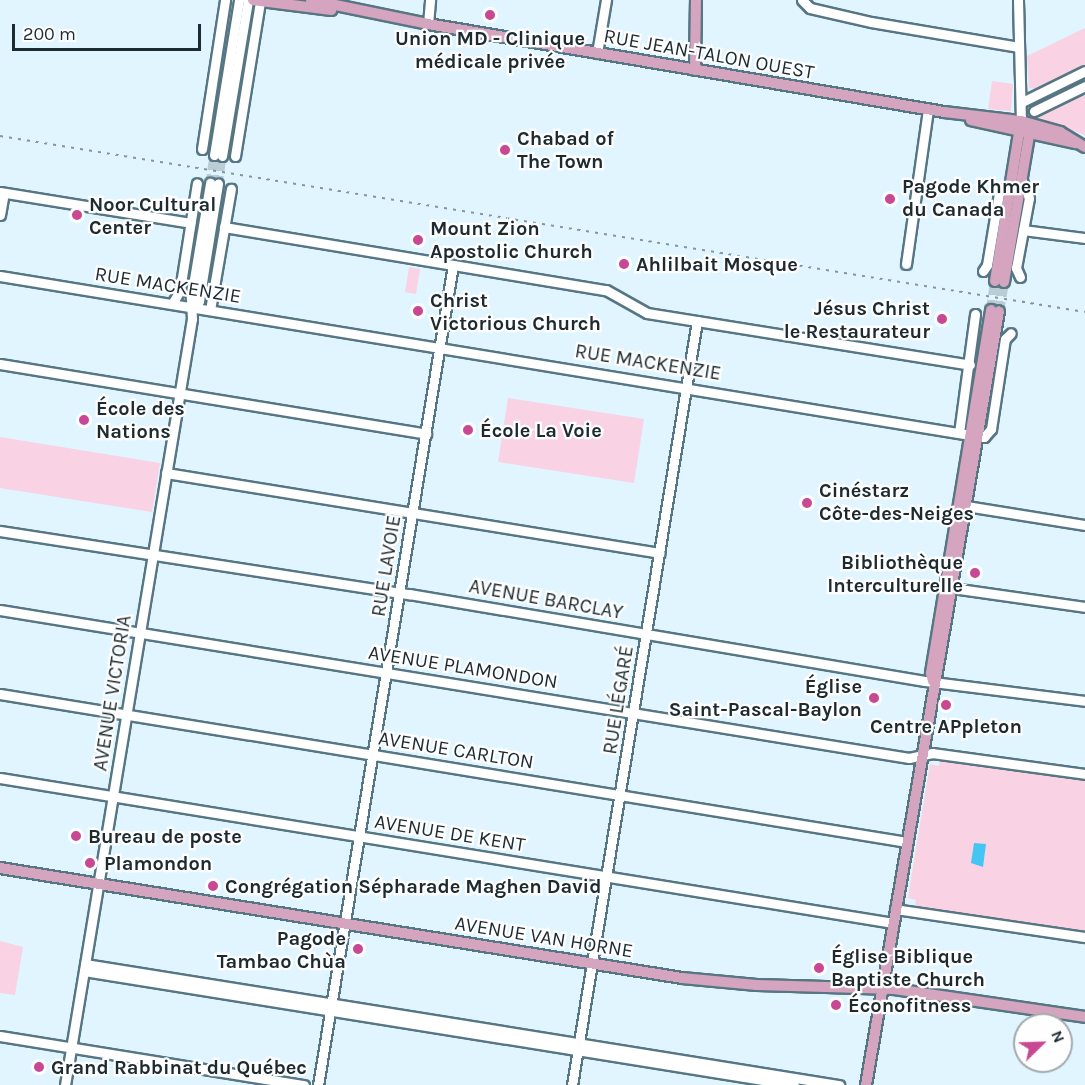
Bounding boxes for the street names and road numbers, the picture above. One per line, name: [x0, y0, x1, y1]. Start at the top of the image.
street label: RUE JEAN-TALON OUEST: [602, 24, 816, 84]
street label: RUE MACKENZIE: [93, 262, 243, 308]
street label: RUE MACKENZIE: [573, 339, 723, 385]
street label: RUE LAVOIE: [366, 514, 406, 618]
street label: AVENUE BARCLAY: [467, 574, 625, 624]
street label: AVENUE VICTORIA: [88, 613, 136, 773]
street label: AVENUE PLAMONDON: [367, 640, 559, 694]
street label: RUE LÉGARÉ: [598, 644, 638, 756]
street label: AVENUE CARLTON: [377, 726, 535, 774]
street label: AVENUE DE KENT: [373, 809, 527, 857]
street label: AVENUE VAN HORNE: [453, 911, 635, 963]

